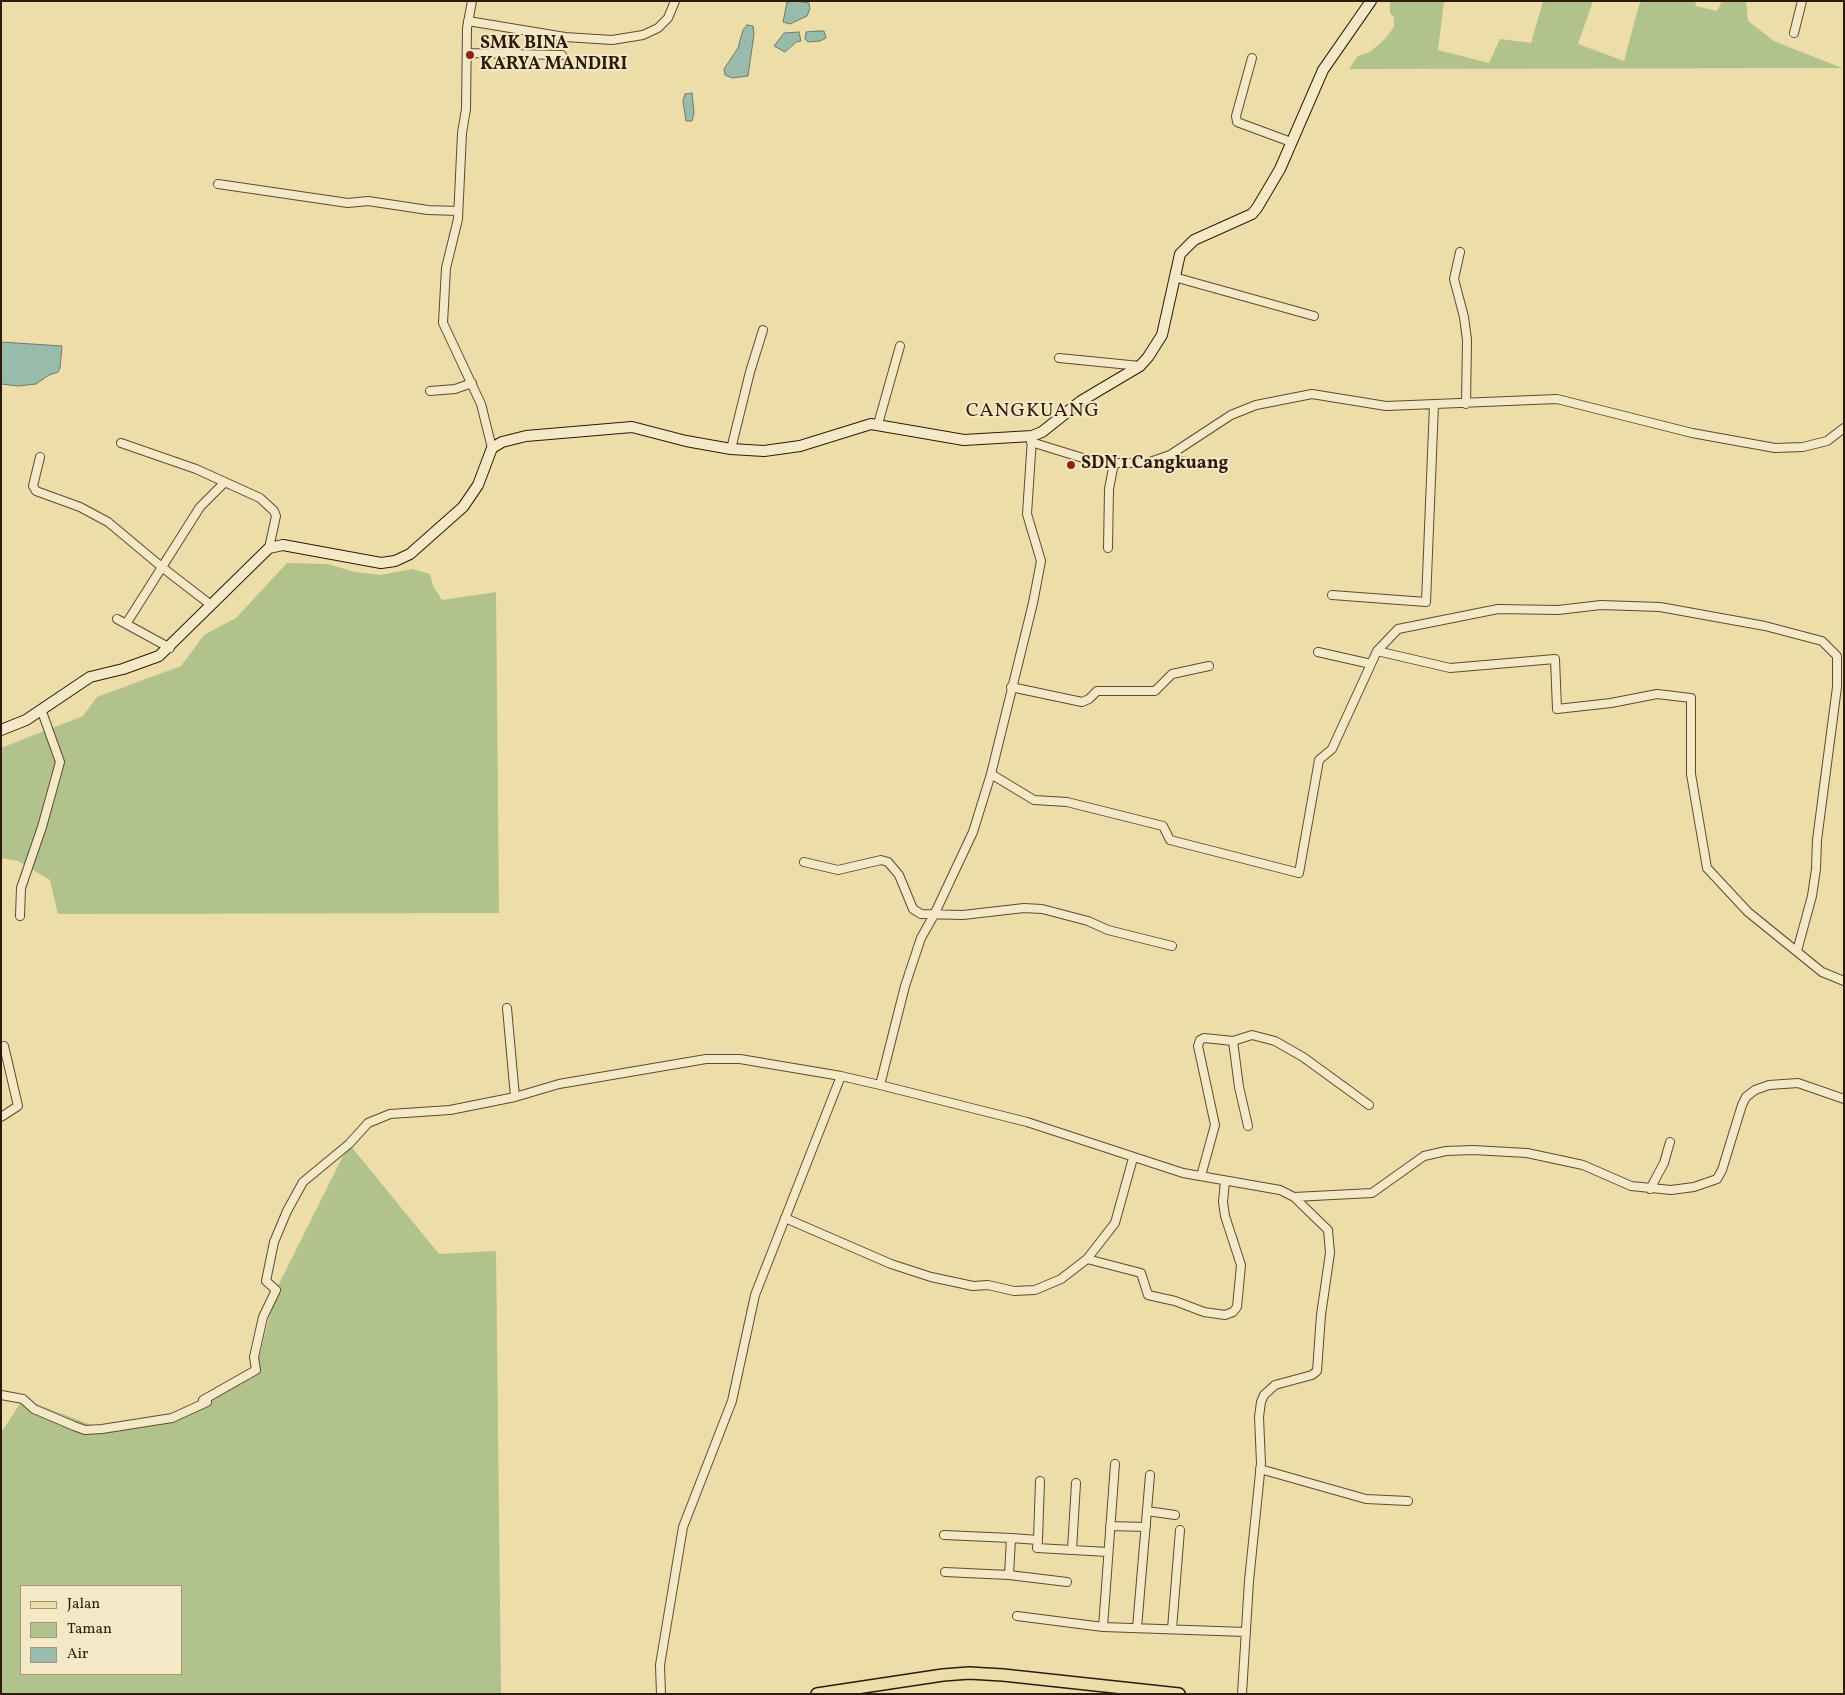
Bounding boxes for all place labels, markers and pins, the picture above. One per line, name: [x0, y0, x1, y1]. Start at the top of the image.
place label: SMK BINA KARYA MANDIRI: [480, 34, 627, 76]
marker: SMK BINA KARYA MANDIRI: [464, 49, 476, 61]
place label: SDN 1 Cangkuang: [1081, 454, 1228, 476]
marker: SDN 1 Cangkuang: [1065, 459, 1077, 471]

